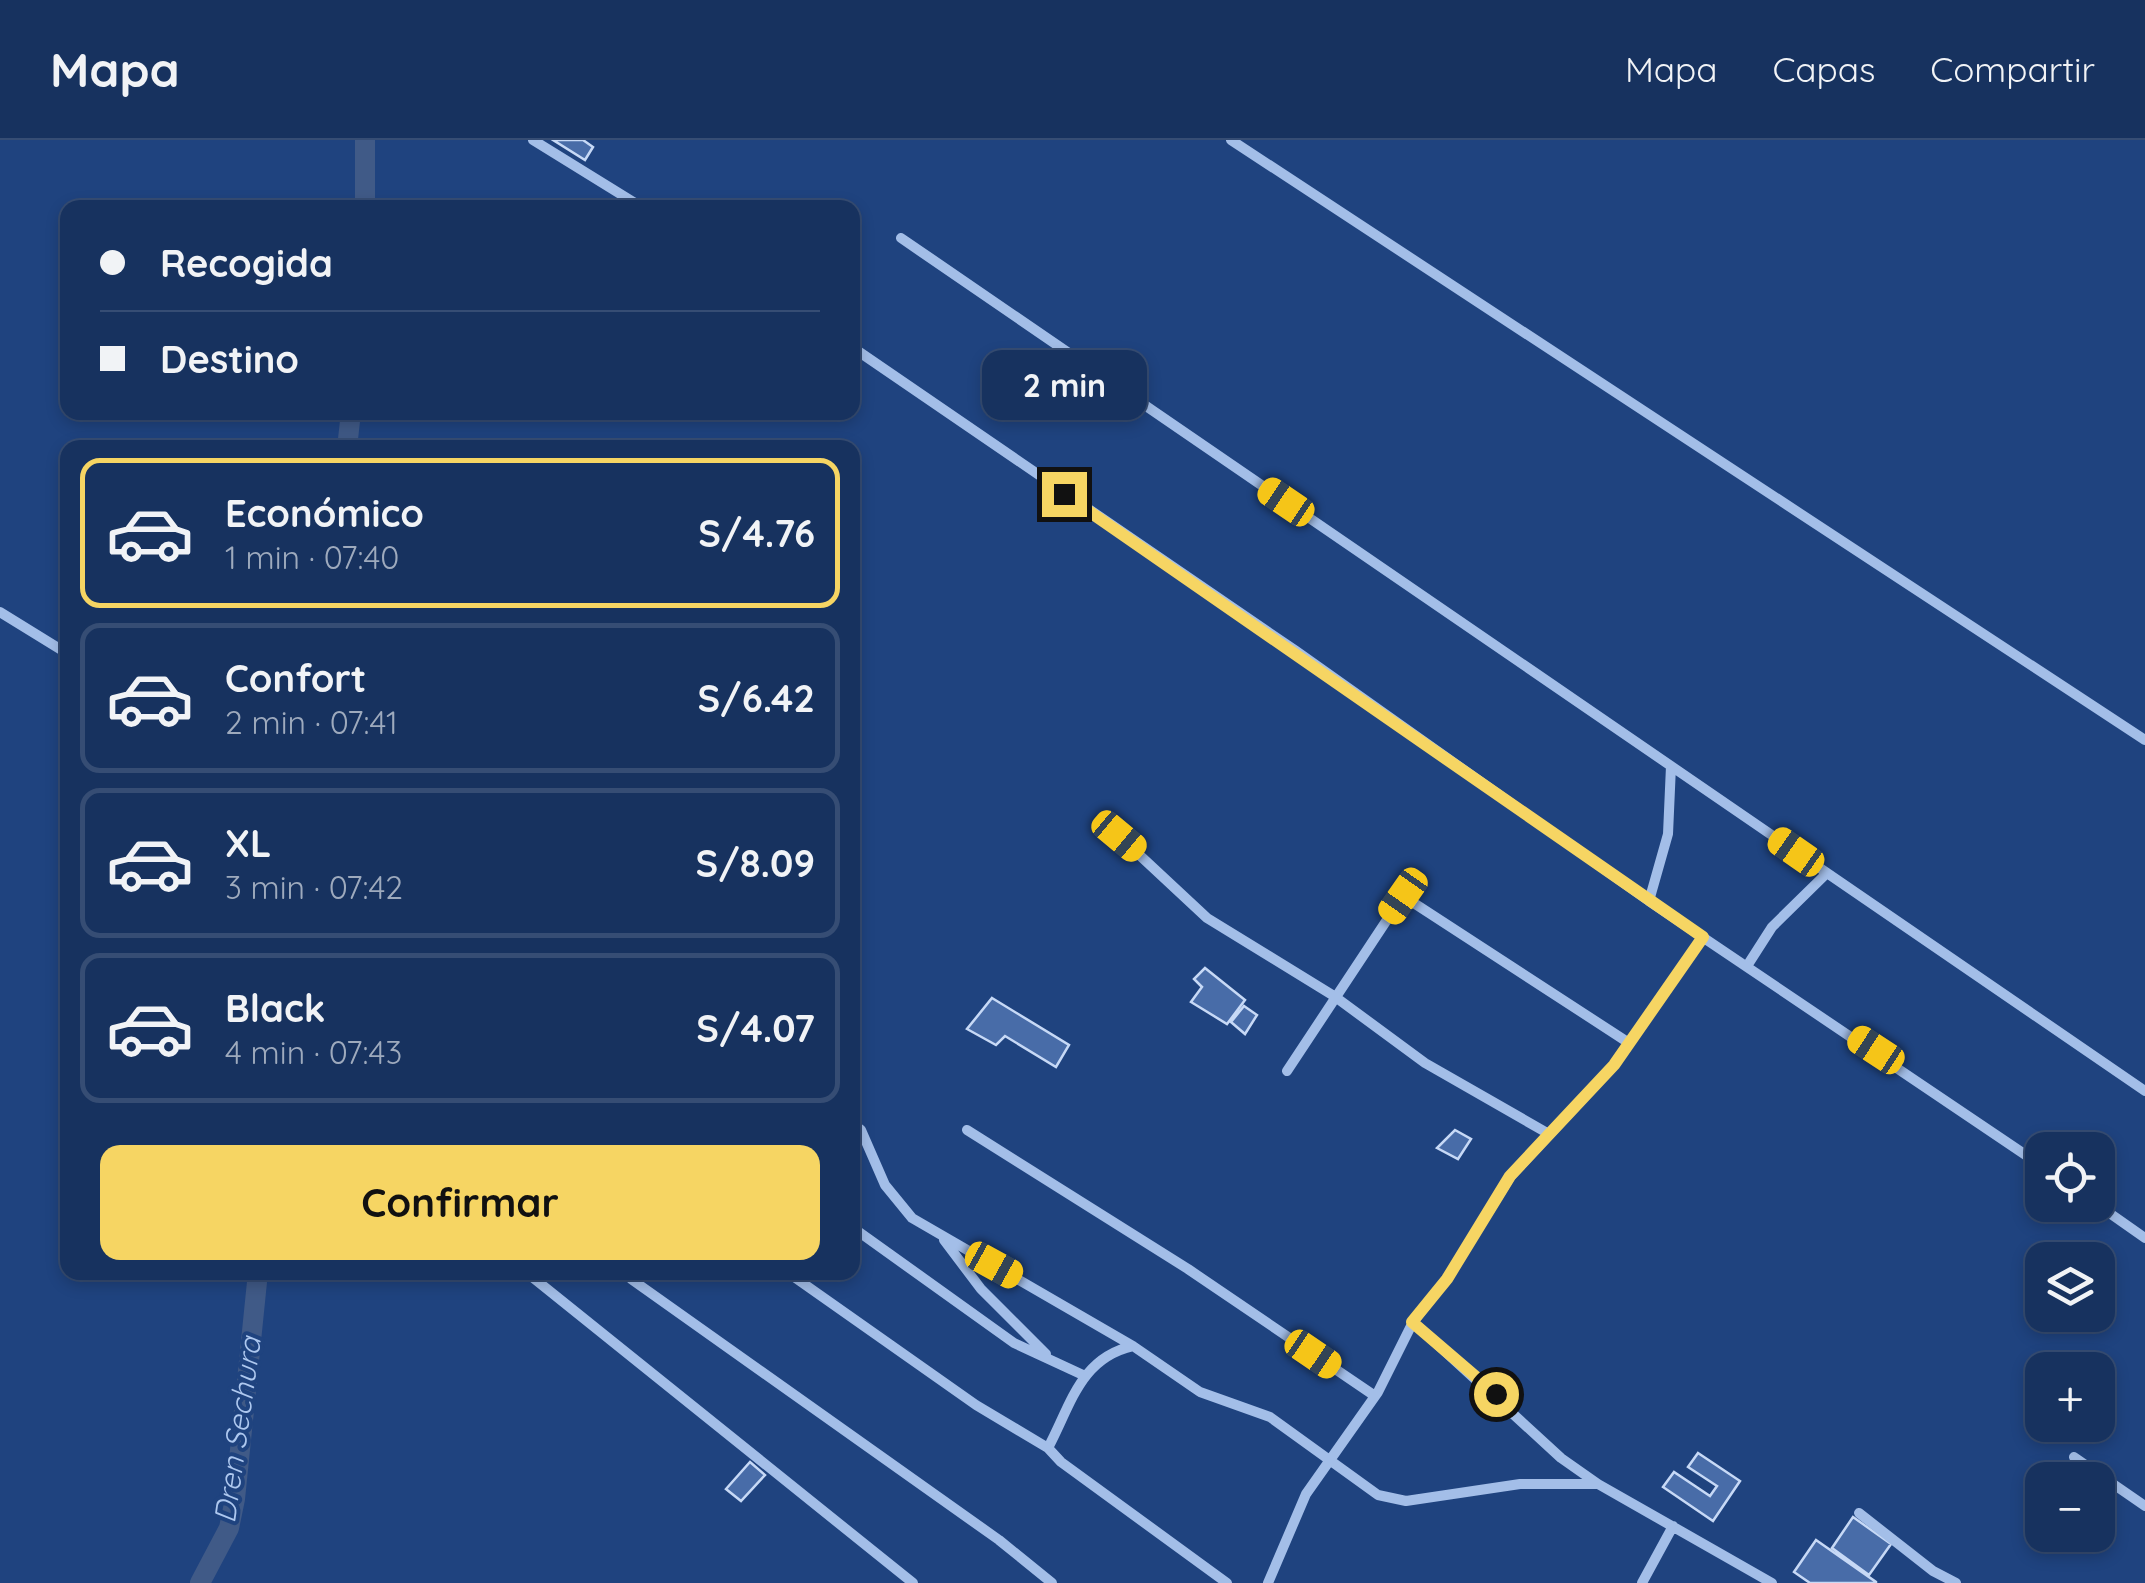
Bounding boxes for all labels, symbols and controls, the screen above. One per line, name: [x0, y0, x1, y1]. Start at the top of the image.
text: Mapa: [50, 39, 180, 99]
text: Mapa: [1625, 47, 1717, 91]
text: Capas: [1772, 47, 1875, 91]
text: Compartir: [1930, 47, 2095, 91]
text: Recogida: [160, 239, 333, 287]
text: Destino: [160, 335, 299, 383]
callout: 2 min: [982, 349, 1146, 419]
text: 2 min: [1023, 365, 1106, 405]
route end: [1042, 472, 1087, 517]
car: [1253, 473, 1319, 531]
icon: car: [105, 488, 195, 578]
text: Económico: [225, 489, 424, 537]
text: S/4.76: [698, 509, 815, 557]
text: 1 min · 07:40: [225, 537, 399, 577]
icon: car: [105, 653, 195, 743]
text: Confort: [225, 654, 366, 702]
text: S/6.42: [697, 674, 815, 722]
text: 2 min · 07:41: [225, 702, 398, 742]
car: [1086, 805, 1152, 867]
icon: car: [105, 818, 195, 908]
text: XL: [225, 819, 271, 867]
car: [1763, 823, 1829, 881]
text: S/8.09: [696, 839, 815, 887]
car: [1374, 863, 1432, 929]
text: 3 min · 07:42: [225, 867, 403, 907]
icon: car: [105, 983, 195, 1073]
text: Black: [225, 984, 325, 1032]
text: S/4.07: [696, 1004, 815, 1052]
car: [1843, 1021, 1909, 1079]
text: 4 min · 07:43: [225, 1032, 402, 1072]
map controls: [2025, 1132, 2115, 1552]
button: locate: [2025, 1132, 2115, 1222]
button: Confirmar: [100, 1145, 820, 1260]
car: [960, 1237, 1028, 1293]
button: layers: [2025, 1242, 2115, 1332]
car: [1280, 1325, 1346, 1383]
water label: Dren Sechura: [205, 1332, 269, 1525]
button: +: [2025, 1352, 2115, 1442]
route start: [1474, 1372, 1519, 1417]
button: −: [2025, 1462, 2115, 1552]

